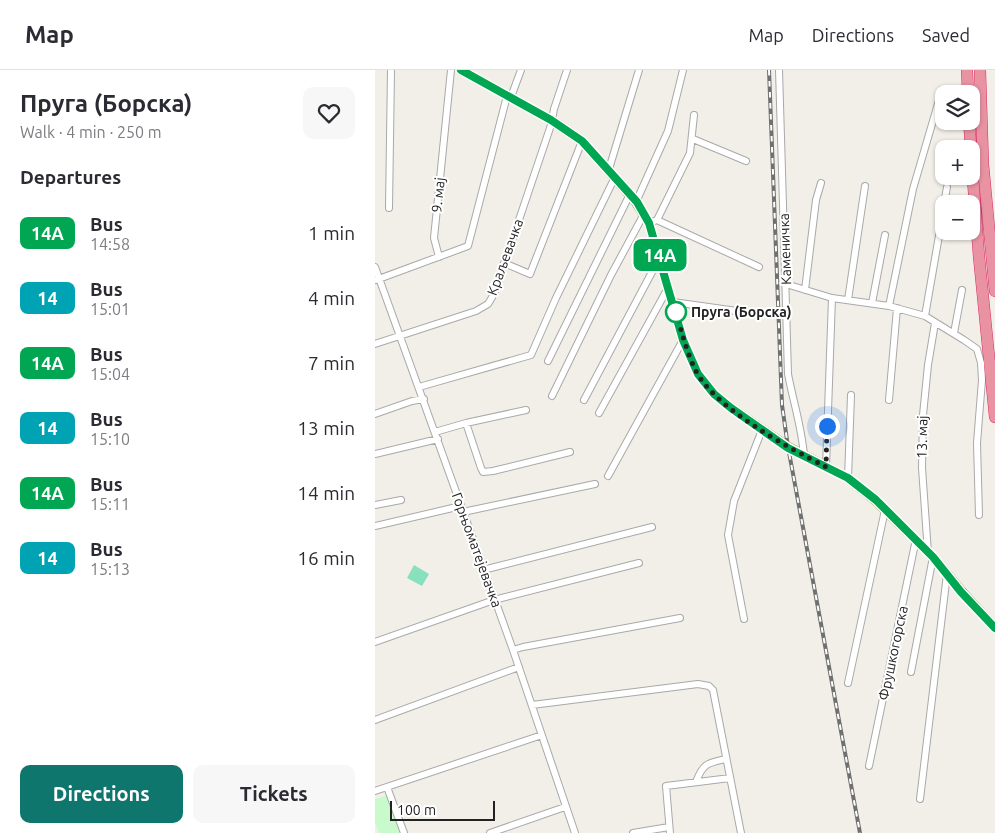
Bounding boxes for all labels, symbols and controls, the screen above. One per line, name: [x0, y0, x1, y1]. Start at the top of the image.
text: Map: [25, 21, 74, 48]
text: Map: [748, 25, 784, 45]
text: Directions: [812, 25, 894, 45]
text: Saved: [922, 25, 970, 45]
map controls: [935, 85, 980, 240]
button: layers: [935, 85, 980, 130]
button: heart: [303, 87, 355, 139]
text: Пруга (Борска): [20, 90, 192, 117]
text: Walk · 4 min · 250 m: [20, 123, 162, 141]
button: +: [935, 140, 980, 185]
text: Departures: [20, 166, 121, 188]
street label: 9. мај: [428, 177, 448, 213]
button: −: [935, 195, 980, 240]
text: Bus: [90, 213, 123, 235]
street label: Каменичка: [776, 213, 794, 285]
street label: Краљевачка: [484, 217, 526, 297]
text: 1 min: [308, 222, 355, 244]
text: 14А: [31, 223, 64, 243]
text: 14:58: [90, 235, 130, 253]
line badge: 14А: [631, 239, 689, 271]
text: 14А: [644, 245, 676, 265]
text: Bus: [90, 278, 123, 300]
text: 4 min: [308, 287, 355, 309]
text: 14: [37, 288, 58, 308]
text: 15:01: [90, 300, 130, 318]
marker: Пруга (Борска): [665, 301, 687, 323]
place label: Пруга (Борска): [691, 304, 792, 320]
text: Bus: [90, 343, 123, 365]
text: 7 min: [308, 352, 355, 374]
text: 14А: [31, 353, 64, 373]
text: 15:04: [90, 365, 130, 383]
text: Bus: [90, 408, 123, 430]
your location: [815, 414, 840, 439]
street label: 13. мај: [914, 415, 930, 459]
text: 13 min: [297, 417, 355, 439]
text: 14: [37, 418, 58, 438]
text: 15:10: [90, 430, 130, 448]
text: Bus: [90, 473, 123, 495]
text: 14 min: [297, 482, 355, 504]
text: 14А: [31, 483, 64, 503]
street label: Горњоматејевачка: [449, 490, 505, 610]
text: 15:11: [90, 495, 130, 513]
text: Bus: [90, 538, 123, 560]
text: 16 min: [297, 547, 355, 569]
text: 14: [37, 548, 58, 568]
text: 15:13: [90, 560, 130, 578]
street label: Фрушкогорска: [875, 604, 911, 702]
button: Directions: [20, 765, 183, 823]
button: Tickets: [193, 765, 355, 823]
scale bar: [390, 798, 495, 821]
text: 100 m: [397, 802, 436, 818]

